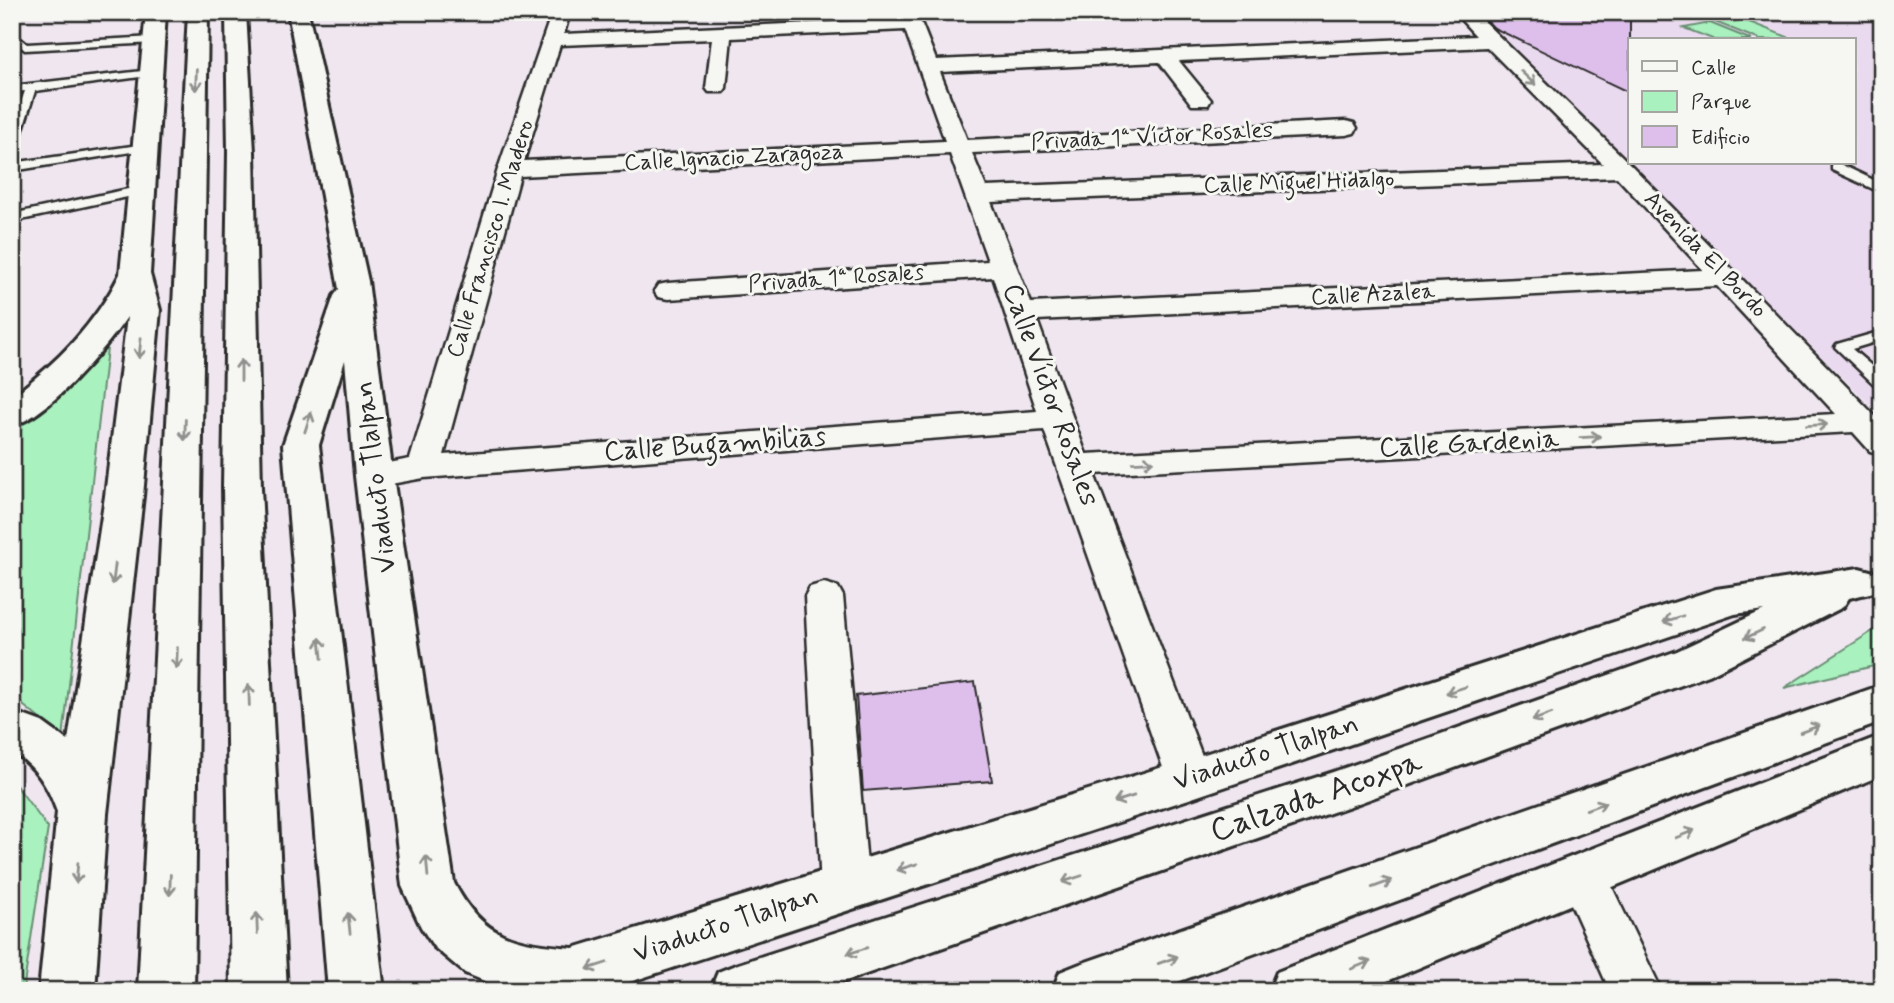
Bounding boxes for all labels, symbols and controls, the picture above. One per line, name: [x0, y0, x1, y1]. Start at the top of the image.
legend: [1628, 38, 1856, 164]
text: Calle: [1691, 54, 1736, 82]
one-way arrow: [189, 69, 202, 92]
one-way arrow: [1519, 70, 1536, 87]
text: Parque: [1691, 88, 1752, 116]
street label: Calle Francisco I. Madero: [440, 116, 542, 362]
street label: Privada 1ª Víctor Rosales: [1030, 116, 1274, 158]
text: Edificio: [1691, 124, 1750, 152]
street label: Calle Ignacio Zaragoza: [623, 137, 845, 181]
street label: Calle Miguel Hidalgo: [1203, 165, 1395, 203]
street label: Avenida El Bordo: [1637, 185, 1773, 325]
street label: Privada 1ª Rosales: [747, 258, 925, 300]
street label: Calle Azalea: [1310, 277, 1436, 313]
street label: Calle Víctor Rosales: [993, 279, 1107, 511]
one-way arrow: [133, 336, 146, 359]
one-way arrow: [234, 359, 248, 382]
street label: Viaducto Tlalpan: [346, 379, 406, 575]
one-way arrow: [303, 412, 316, 434]
one-way arrow: [1805, 418, 1828, 431]
one-way arrow: [178, 419, 191, 442]
street label: Calle Bugambilias: [603, 419, 827, 474]
street label: Calle Gardenia: [1378, 421, 1560, 467]
one-way arrow: [1578, 430, 1601, 443]
one-way arrow: [1131, 455, 1154, 468]
one-way arrow: [107, 562, 120, 585]
one-way arrow: [1662, 614, 1684, 626]
one-way arrow: [1744, 627, 1765, 641]
one-way arrow: [315, 637, 328, 660]
one-way arrow: [171, 646, 184, 669]
one-way arrow: [242, 684, 256, 707]
one-way arrow: [1446, 685, 1468, 697]
street label: Viaducto Tlalpan: [1169, 706, 1363, 800]
one-way arrow: [1532, 712, 1554, 724]
one-way arrow: [1799, 722, 1821, 735]
street label: Calzada Acoxpa: [1204, 740, 1428, 854]
one-way arrow: [1113, 793, 1135, 806]
one-way arrow: [1585, 799, 1607, 811]
one-way arrow: [1674, 826, 1695, 839]
one-way arrow: [420, 856, 433, 878]
one-way arrow: [70, 861, 83, 883]
one-way arrow: [896, 862, 918, 875]
one-way arrow: [163, 873, 176, 896]
one-way arrow: [1062, 874, 1084, 886]
one-way arrow: [1371, 876, 1393, 889]
street label: Viaducto Tlalpan: [629, 878, 823, 972]
one-way arrow: [250, 911, 264, 934]
one-way arrow: [342, 912, 355, 935]
one-way arrow: [846, 946, 868, 958]
one-way arrow: [1156, 953, 1178, 965]
one-way arrow: [1349, 958, 1371, 971]
one-way arrow: [586, 960, 608, 973]

